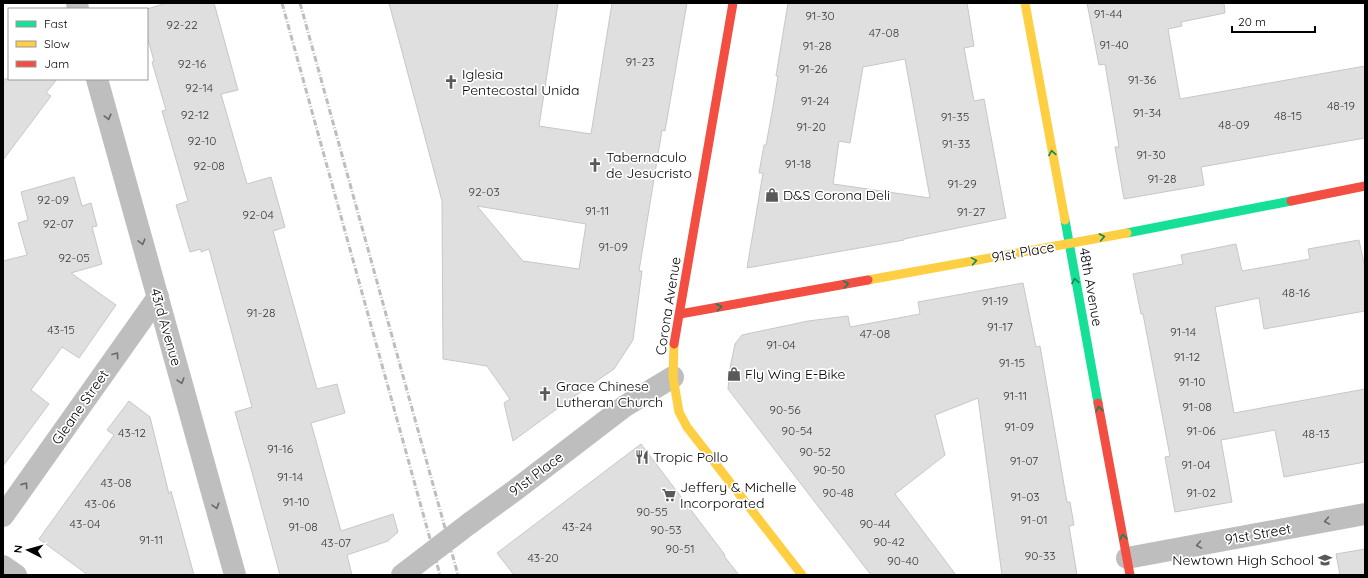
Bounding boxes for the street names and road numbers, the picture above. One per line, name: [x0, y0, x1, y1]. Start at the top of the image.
street label: 91st Place: [990, 238, 1056, 266]
street label: 48th Avenue: [1075, 246, 1107, 328]
street label: Corona Avenue: [651, 255, 685, 357]
street label: 43rd Avenue: [146, 286, 186, 368]
street label: Gleane Street: [48, 366, 113, 448]
street label: 91st Place: [505, 448, 567, 500]
street label: 91st Street: [1224, 519, 1293, 549]

